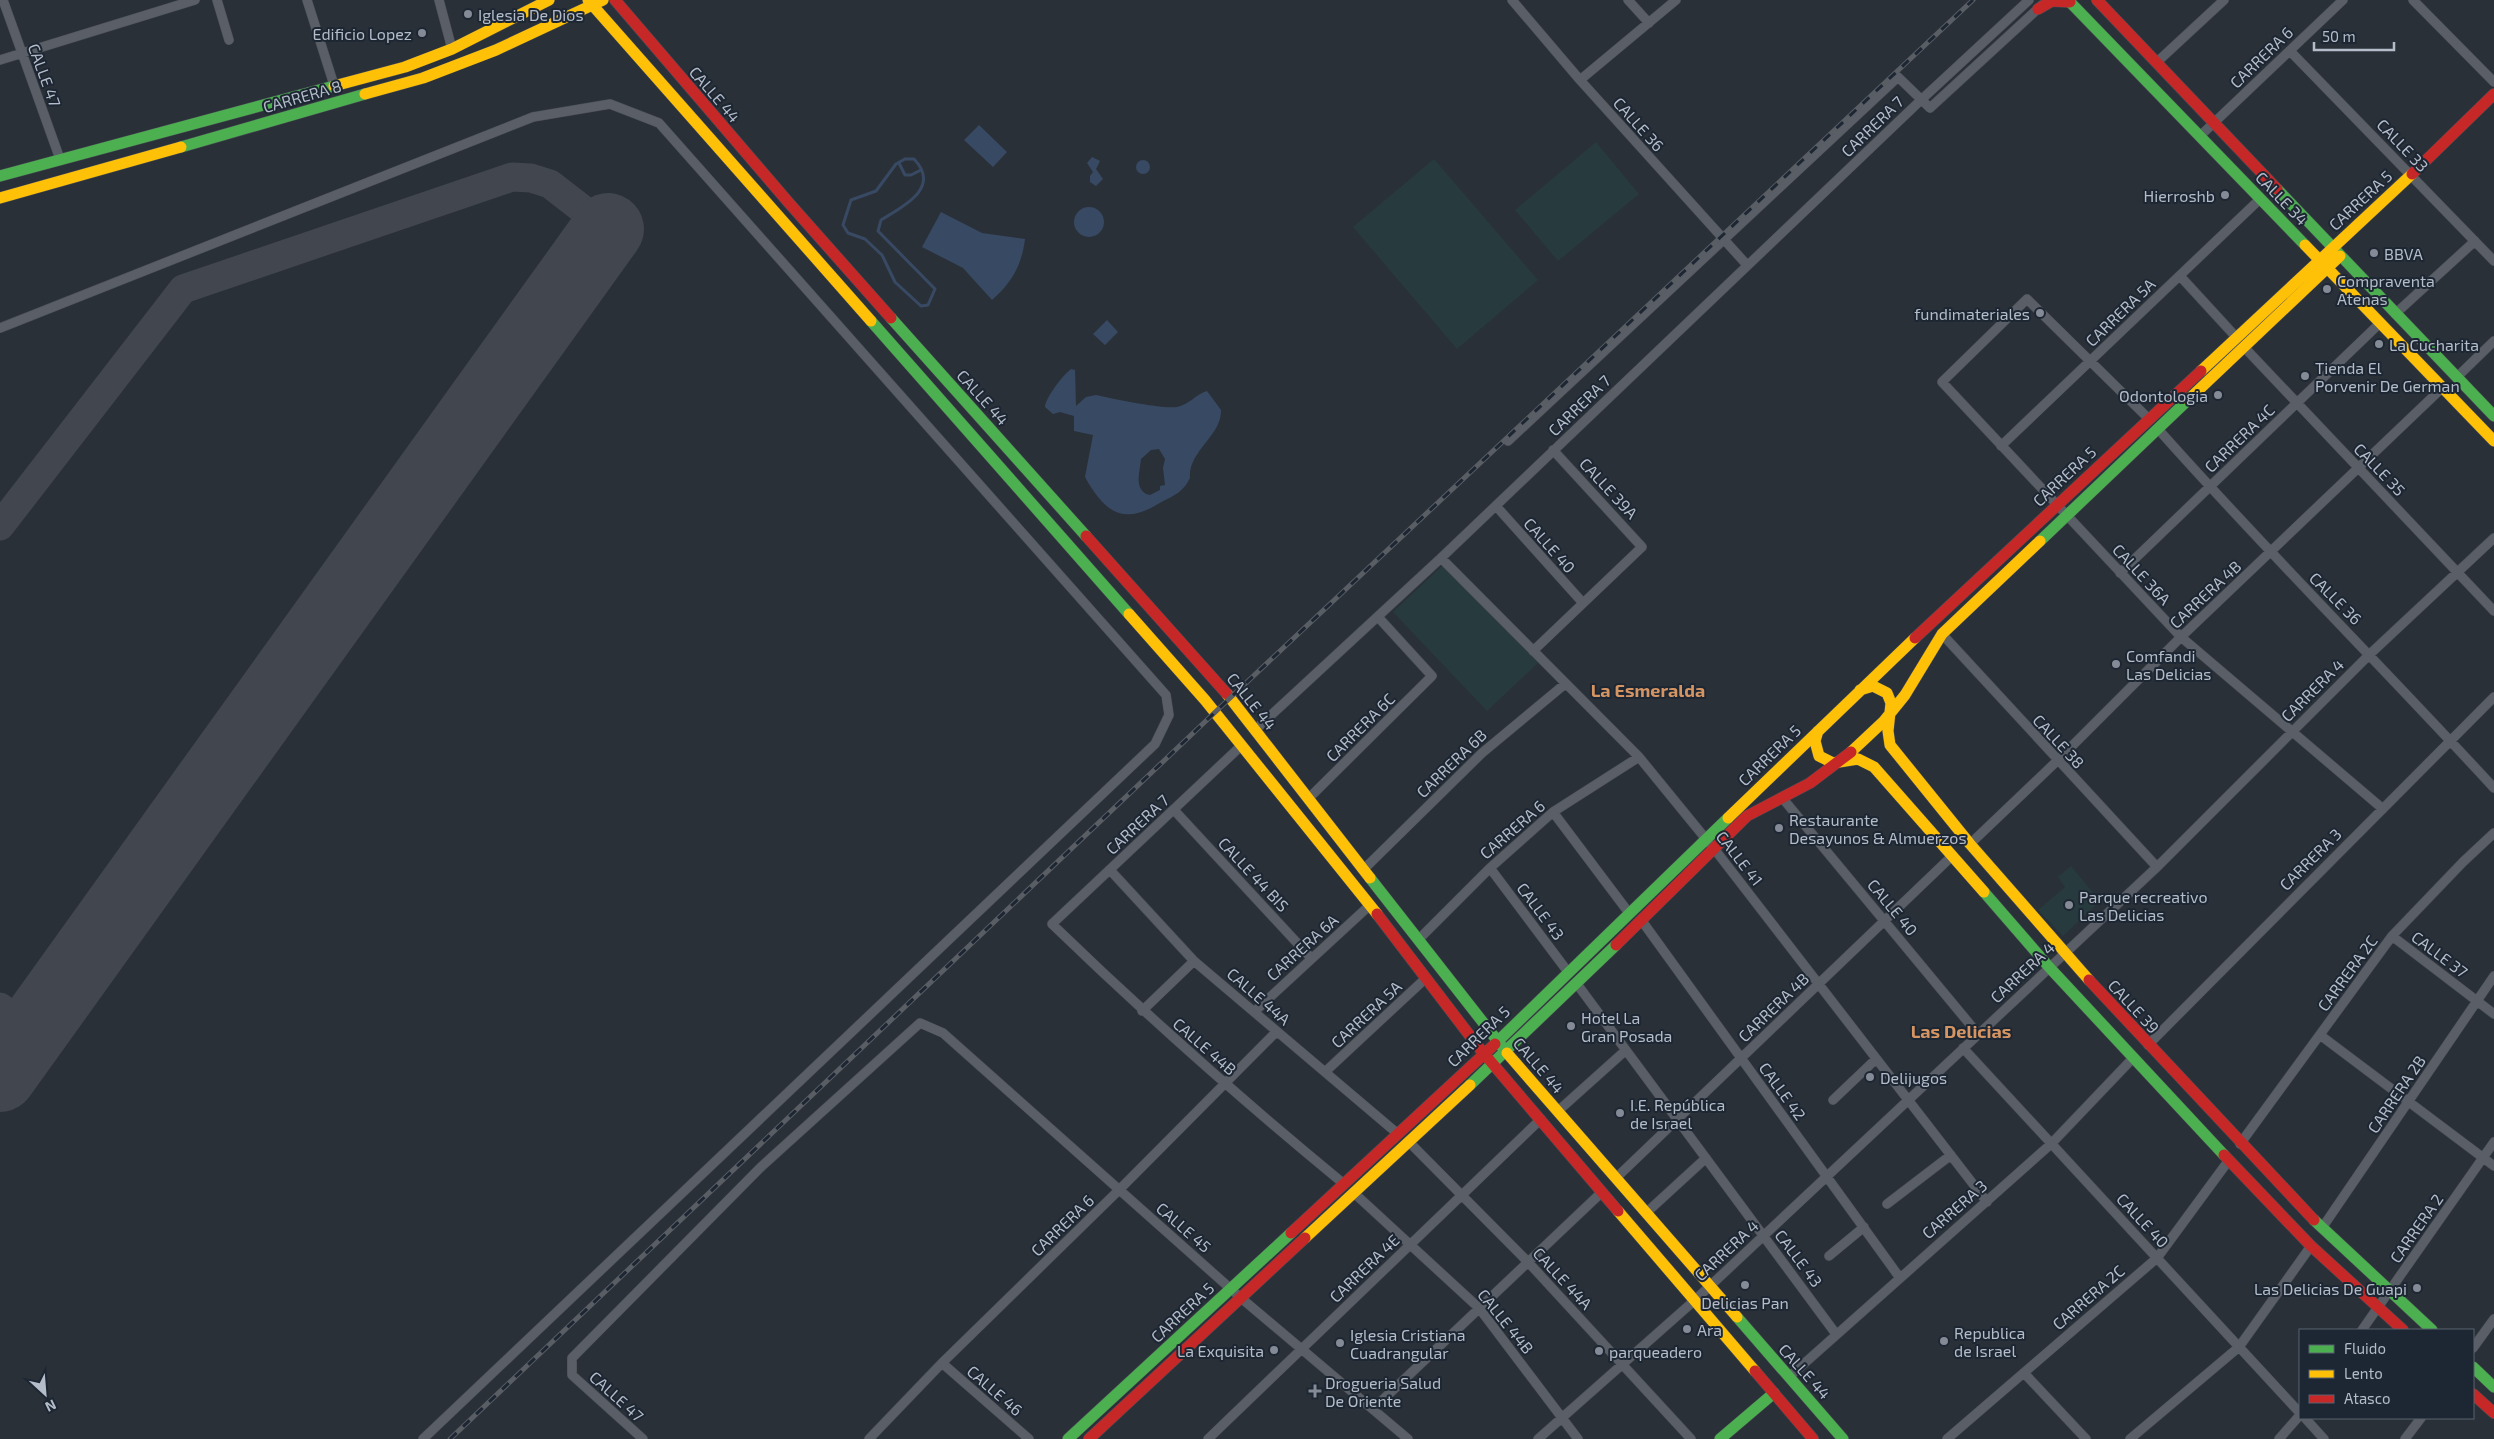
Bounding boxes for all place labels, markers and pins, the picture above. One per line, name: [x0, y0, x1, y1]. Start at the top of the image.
place label: Iglesia De Dios: [478, 5, 584, 24]
marker: Iglesia De Dios: [462, 8, 474, 20]
place label: Edificio Lopez: [312, 24, 412, 43]
marker: Edificio Lopez: [416, 27, 428, 39]
place label: Hierroshb: [2143, 186, 2215, 205]
marker: Hierroshb: [2219, 189, 2231, 201]
place label: BBVA: [2384, 244, 2423, 263]
marker: BBVA: [2368, 247, 2380, 259]
place label: Compraventa Atenas: [2337, 271, 2435, 308]
marker: Compraventa Atenas: [2321, 283, 2333, 295]
place label: fundimateriales: [1914, 304, 2030, 323]
marker: fundimateriales: [2034, 307, 2046, 319]
place label: La Cucharita: [2389, 335, 2479, 354]
marker: La Cucharita: [2373, 338, 2385, 350]
place label: Tienda El Porvenir De German: [2315, 358, 2460, 395]
marker: Tienda El Porvenir De German: [2299, 370, 2311, 382]
place label: Odontologia: [2119, 386, 2208, 405]
marker: Odontologia: [2212, 389, 2224, 401]
place label: Comfandi Las Delicias: [2126, 646, 2211, 683]
marker: Comfandi Las Delicias: [2110, 658, 2122, 670]
place label: Restaurante Desayunos & Almuerzos: [1789, 810, 1967, 847]
marker: Restaurante Desayunos & Almuerzos: [1773, 822, 1785, 834]
place label: Parque recreativo Las Delicias: [2079, 887, 2208, 924]
marker: Parque recreativo Las Delicias: [2063, 899, 2075, 911]
place label: Hotel La Gran Posada: [1581, 1008, 1672, 1045]
marker: Hotel La Gran Posada: [1565, 1020, 1577, 1032]
place label: Delijugos: [1880, 1068, 1947, 1088]
marker: Delijugos: [1864, 1071, 1876, 1083]
place label: I.E. República de Israel: [1630, 1095, 1725, 1132]
marker: I.E. República de Israel: [1614, 1107, 1626, 1119]
marker: Delicias Pan: [1739, 1279, 1751, 1291]
place label: Las Delicias De Guapi: [2254, 1279, 2407, 1298]
marker: Las Delicias De Guapi: [2411, 1282, 2423, 1294]
place label: Delicias Pan: [1701, 1293, 1789, 1312]
place label: Ara: [1697, 1320, 1722, 1339]
marker: Ara: [1681, 1323, 1693, 1335]
place label: Republica de Israel: [1954, 1323, 2025, 1360]
place label: Iglesia Cristiana Cuadrangular: [1350, 1325, 1465, 1362]
marker: Republica de Israel: [1938, 1335, 1950, 1347]
marker: Iglesia Cristiana Cuadrangular: [1334, 1337, 1346, 1349]
place label: La Exquisita: [1177, 1341, 1264, 1360]
place label: parqueadero: [1609, 1342, 1702, 1361]
marker: La Exquisita: [1268, 1344, 1280, 1356]
marker: parqueadero: [1593, 1345, 1605, 1357]
place label: Drogueria Salud De Oriente: [1325, 1373, 1441, 1410]
marker: Drogueria Salud De Oriente: [1309, 1385, 1321, 1397]

